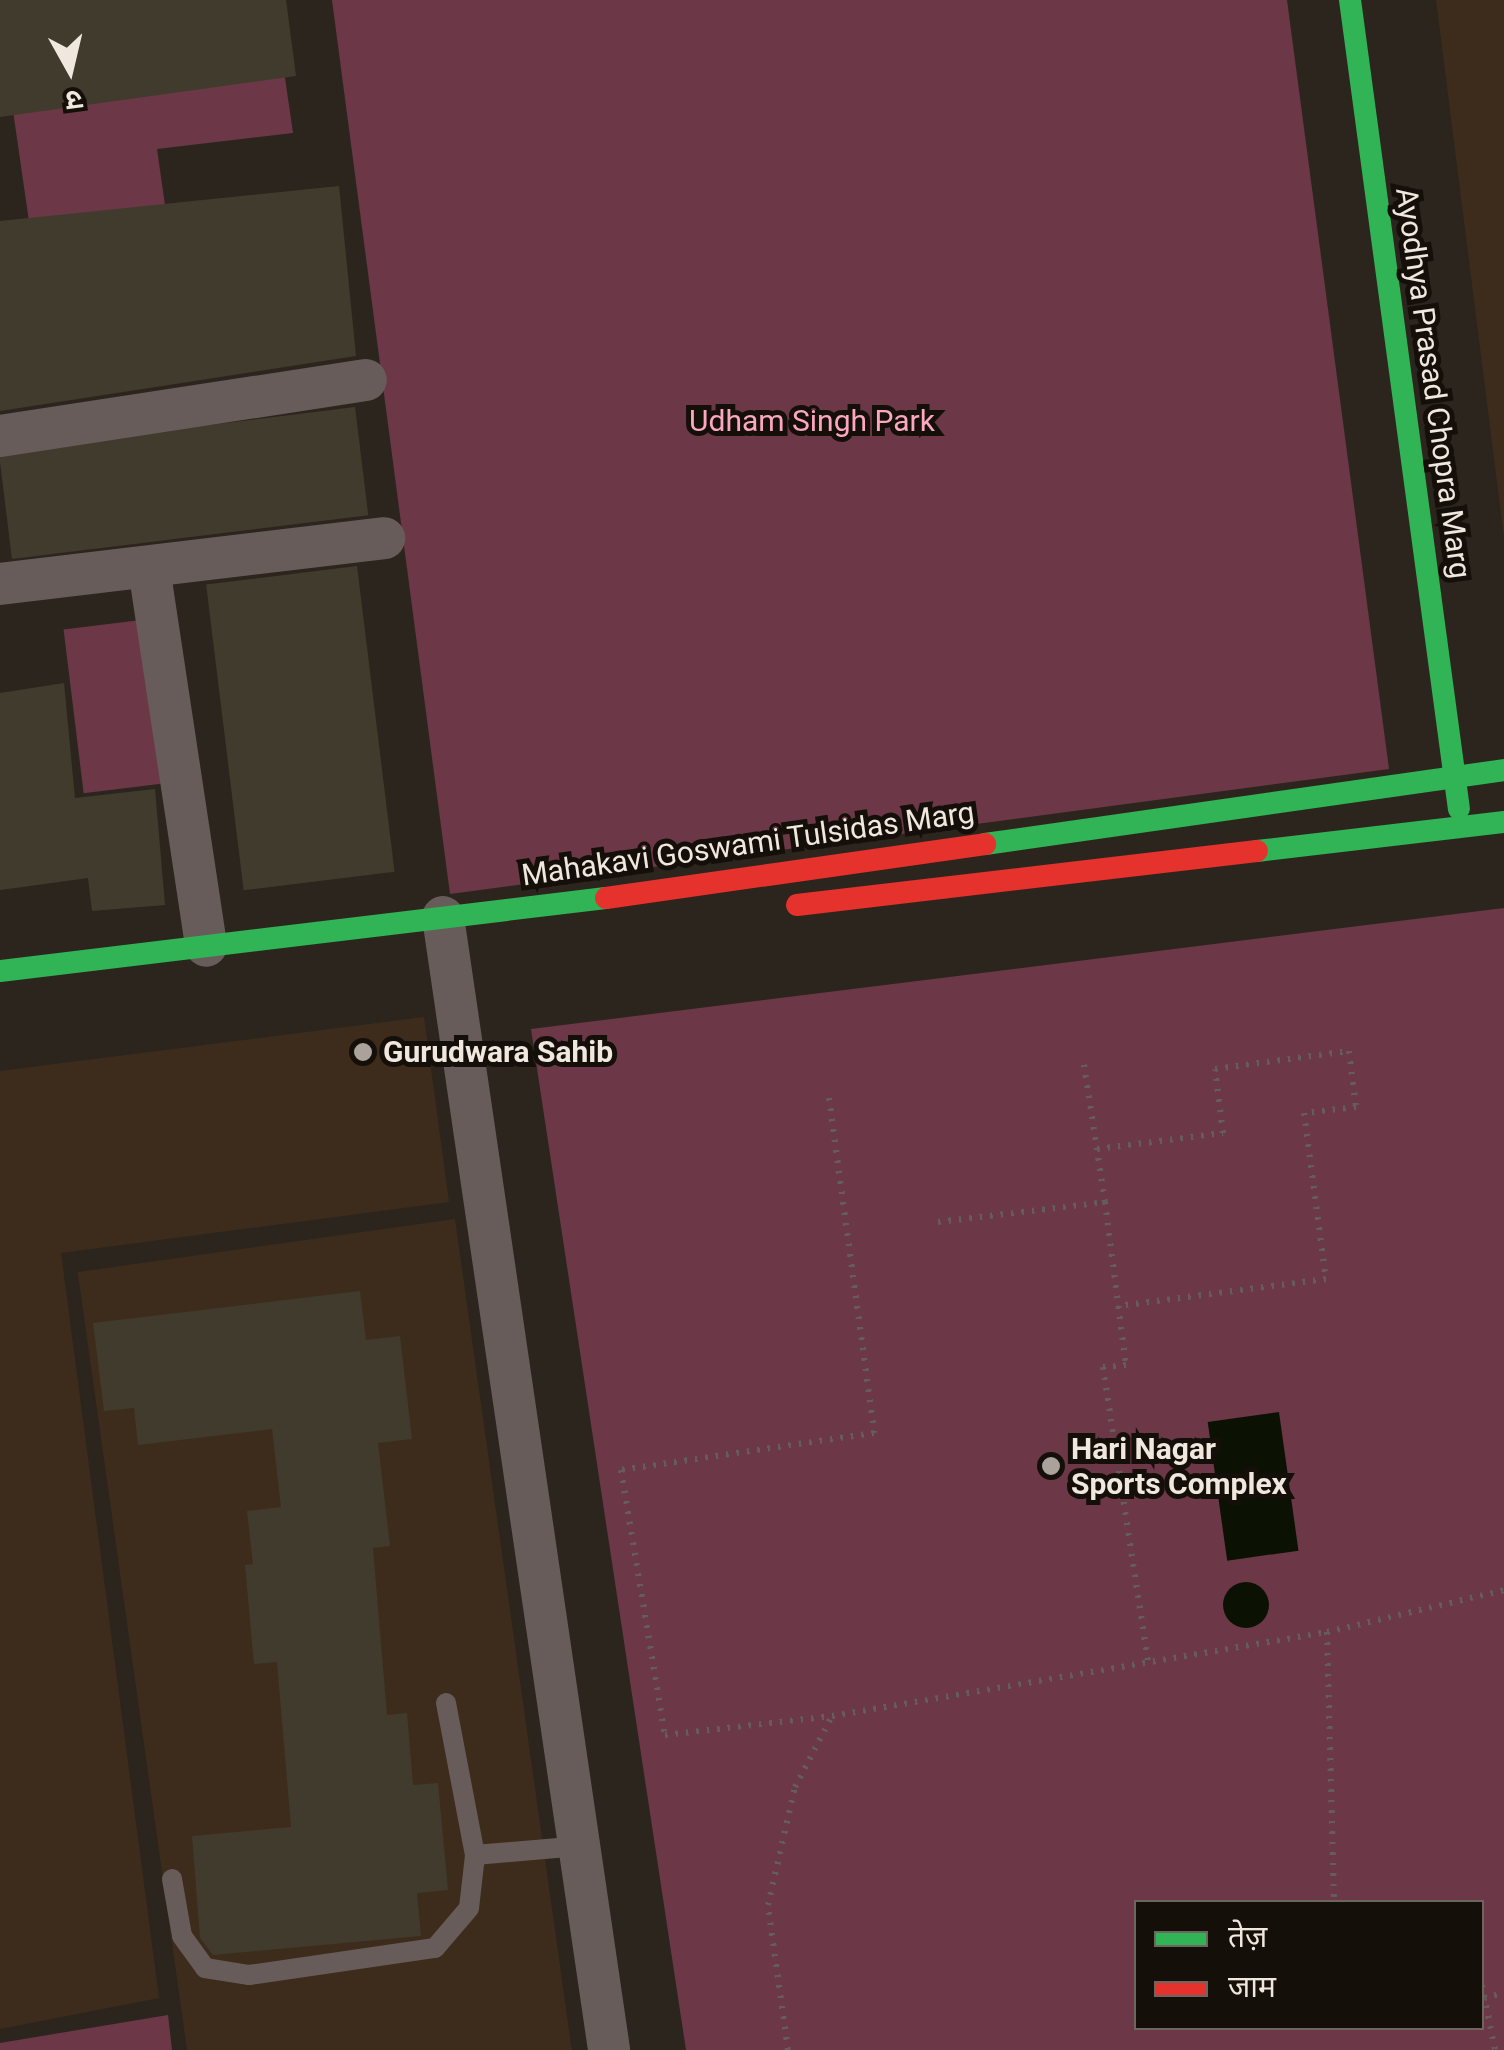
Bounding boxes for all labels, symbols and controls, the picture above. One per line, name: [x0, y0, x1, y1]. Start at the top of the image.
north arrow: [20, 20, 120, 120]
text: उ: [64, 83, 85, 118]
street label: Ayodhya Prasad Chopra Marg: [1388, 185, 1478, 581]
park label: Udham Singh Park: [689, 403, 935, 439]
street label: Mahakavi Goswami Tulsidas Marg: [519, 794, 977, 894]
place label: Gurudwara Sahib: [383, 1034, 613, 1070]
marker: Gurudwara Sahib: [352, 1041, 374, 1063]
place label: Hari Nagar Sports Complex: [1071, 1431, 1287, 1502]
marker: Hari Nagar Sports Complex: [1040, 1455, 1062, 1477]
legend: [1134, 1900, 1484, 2030]
text: तेज़: [1228, 1919, 1267, 1954]
text: जाम: [1228, 1969, 1276, 2004]

